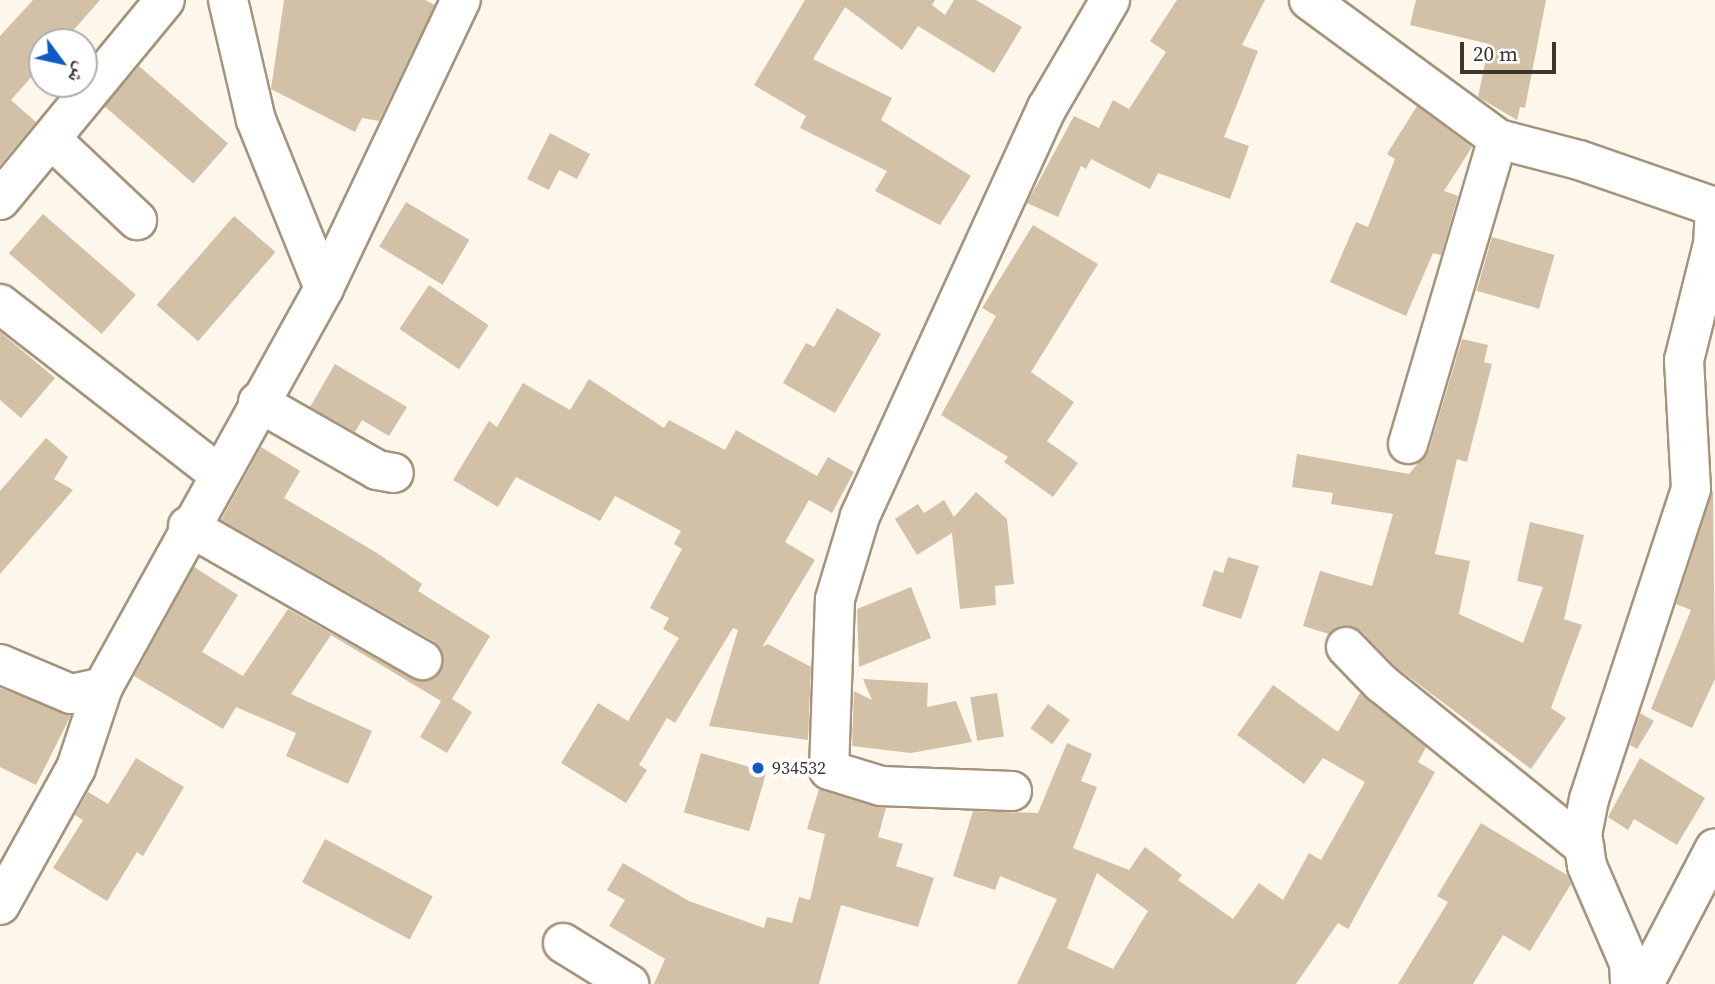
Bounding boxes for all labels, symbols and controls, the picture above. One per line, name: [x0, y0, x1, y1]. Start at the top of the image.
north arrow: [28, 28, 98, 98]
scale bar: [1463, 28, 1559, 72]
text: 20 m: [1473, 39, 1518, 68]
text: ش: [63, 58, 95, 89]
place label: 934532: [772, 757, 826, 779]
marker: 934532: [750, 760, 766, 776]

